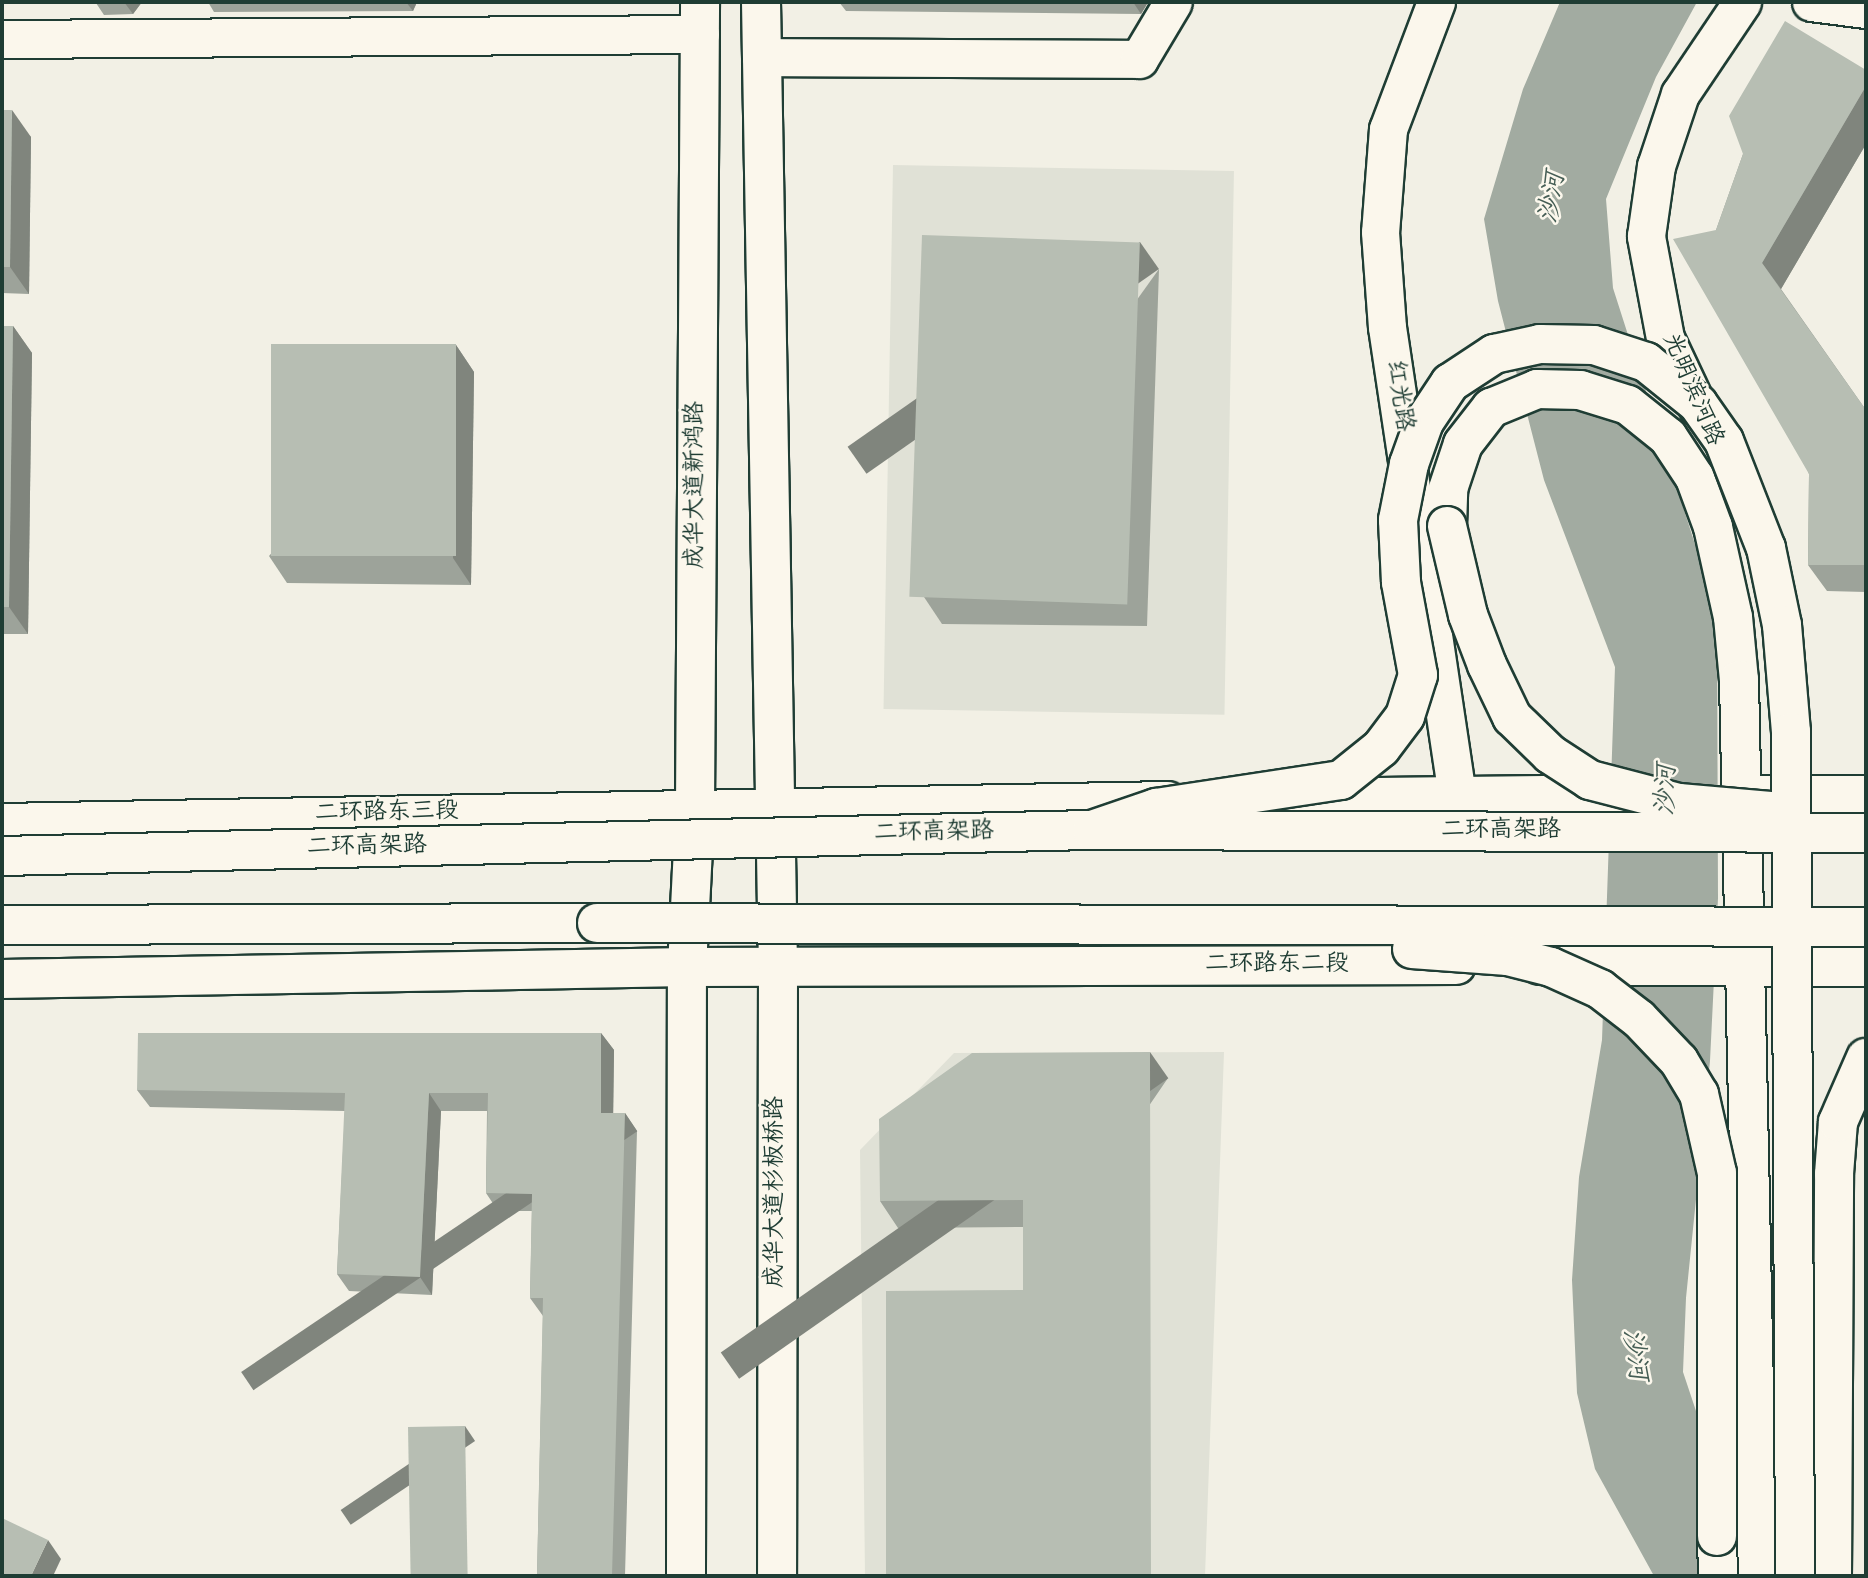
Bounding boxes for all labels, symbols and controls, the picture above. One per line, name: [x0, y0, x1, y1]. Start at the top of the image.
water label: 沙河: [1536, 170, 1574, 226]
street label: 光明滨河路: [1654, 329, 1728, 451]
street label: 红光路: [1379, 358, 1417, 434]
street label: 成华大道新鸿路: [683, 401, 711, 569]
water label: 沙河: [1653, 763, 1685, 817]
street label: 二环路东三段: [315, 798, 459, 830]
street label: 二环高架路: [1441, 818, 1561, 846]
street label: 二环高架路: [874, 819, 994, 849]
street label: 二环高架路: [307, 833, 427, 863]
street label: 二环路东二段: [1205, 952, 1349, 980]
street label: 成华大道杉板桥路: [763, 1096, 791, 1288]
water label: 沙河: [1613, 1327, 1651, 1383]

